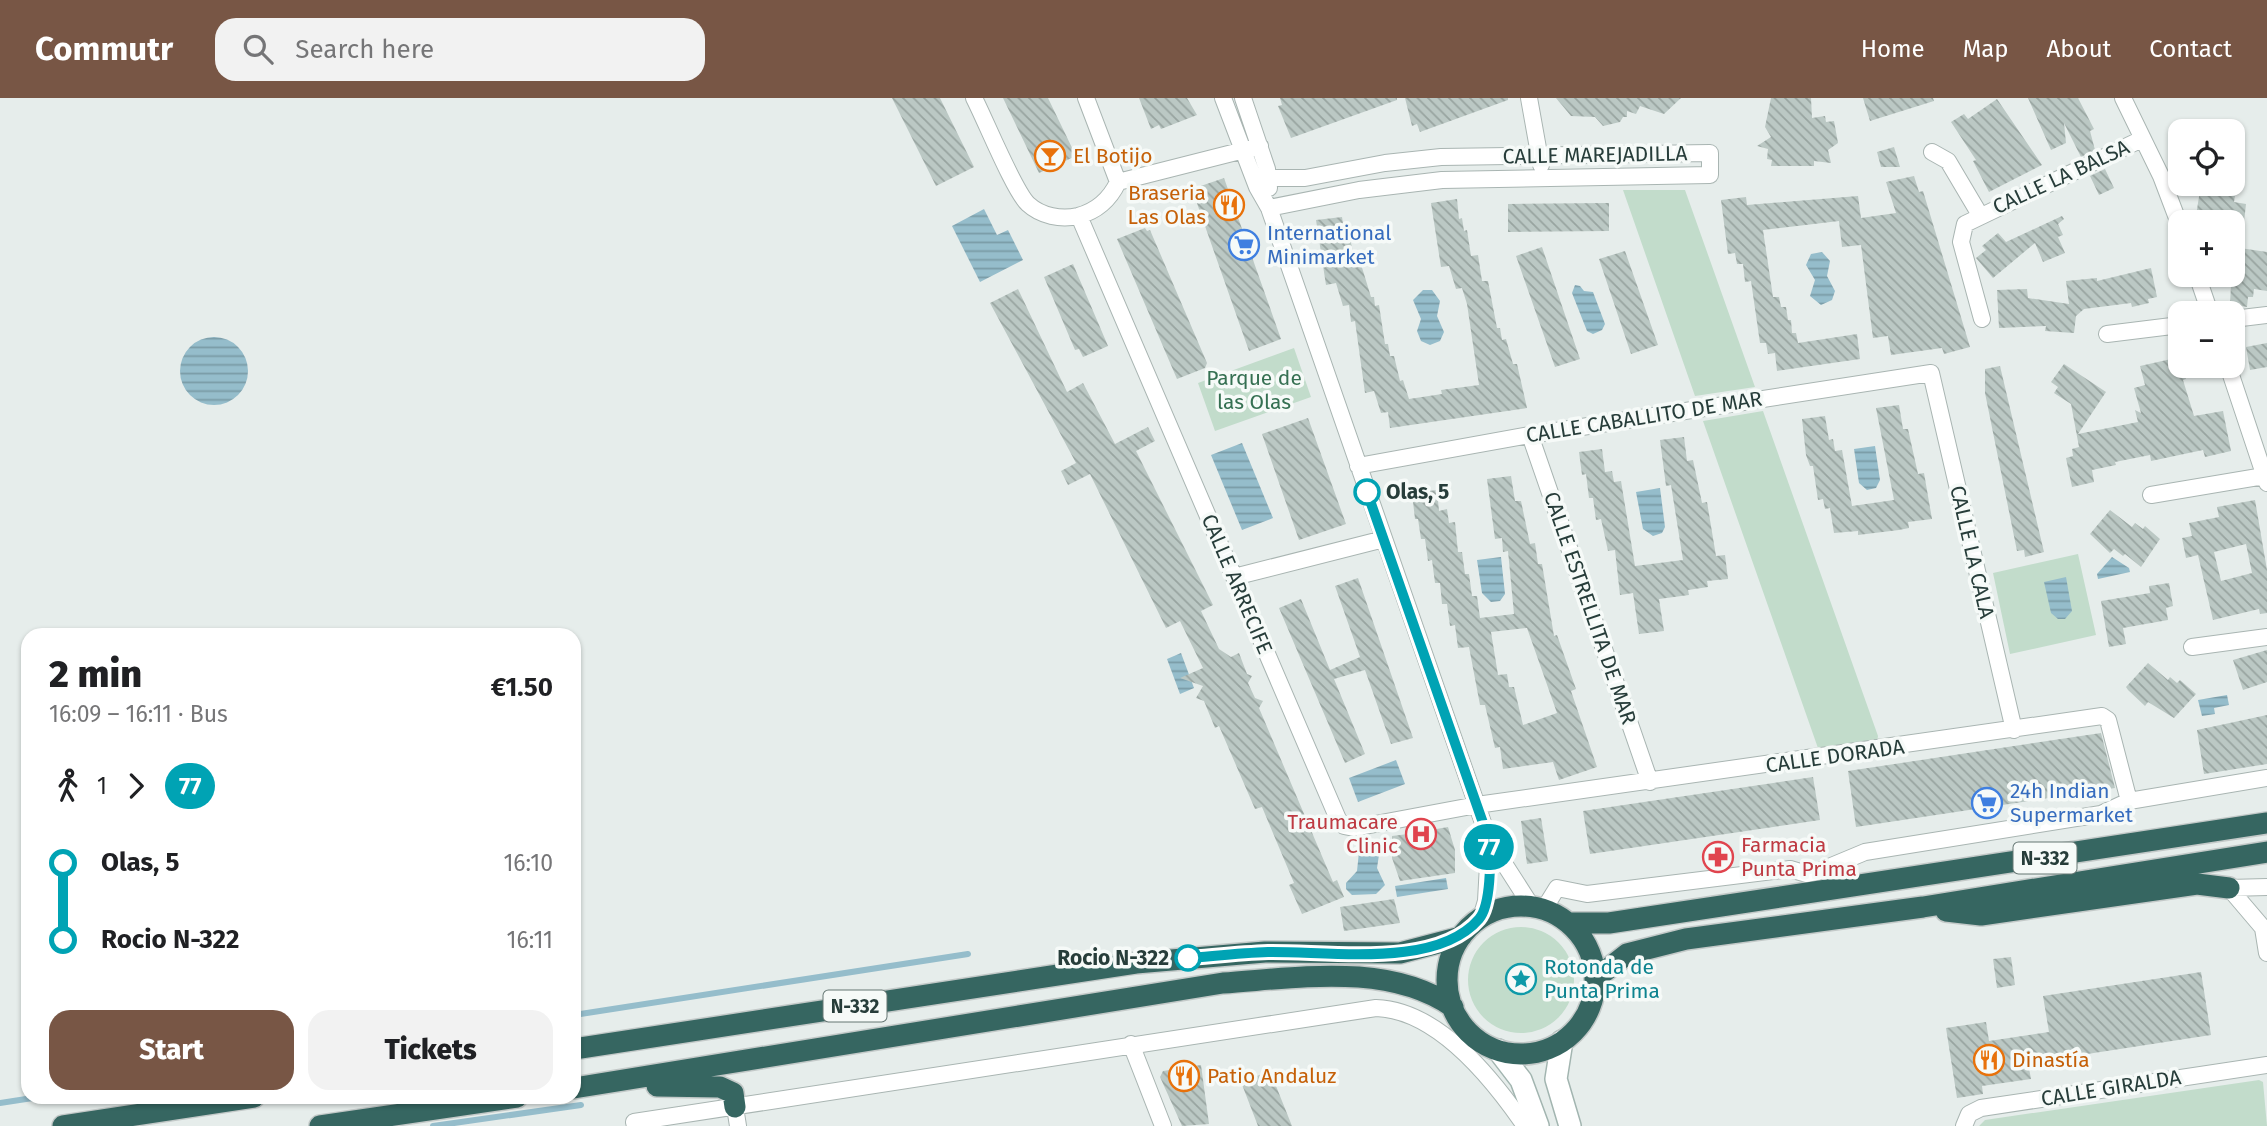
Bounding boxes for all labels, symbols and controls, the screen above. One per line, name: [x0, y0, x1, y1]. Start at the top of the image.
search box: [215, 18, 705, 81]
text: Commutr: [35, 29, 173, 69]
icon: search: [239, 30, 277, 68]
text: Search here: [295, 34, 434, 65]
text: Home: [1861, 35, 1925, 63]
text: Map: [1963, 35, 2009, 63]
text: About: [2047, 35, 2111, 63]
text: Contact: [2149, 35, 2232, 63]
map controls: [2168, 119, 2245, 378]
button: locate: [2168, 119, 2245, 196]
street label: CALLE LA BALSA: [1989, 134, 2133, 220]
bar icon: El Botijo: [1033, 139, 1067, 173]
street label: CALLE MAREJADILLA: [1502, 140, 1688, 170]
place label: El Botijo: [1073, 143, 1153, 169]
place label: Braseria Las Olas: [1128, 180, 1206, 230]
restaurant icon: Braseria Las Olas: [1212, 188, 1246, 222]
button: +: [2168, 210, 2245, 287]
place label: International Minimarket: [1267, 220, 1392, 270]
supermarket icon: International Minimarket: [1227, 228, 1261, 262]
button: −: [2168, 301, 2245, 378]
park label: Parque de las Olas: [1206, 365, 1302, 415]
street label: CALLE CABALLITO DE MAR: [1524, 385, 1764, 449]
marker: Olas, 5: [1354, 479, 1380, 505]
place label: Olas, 5: [1386, 479, 1449, 505]
street label: CALLE LA CALA: [1944, 483, 2000, 621]
street label: CALLE ESTRELLITA DE MAR: [1538, 488, 1642, 728]
street label: CALLE ARRECIFE: [1196, 510, 1278, 658]
text: 2 min: [49, 651, 142, 697]
text: €1.50: [491, 672, 553, 703]
text: 16:09 – 16:11 · Bus: [49, 700, 228, 728]
street label: CALLE DORADA: [1764, 733, 1906, 779]
icon: walk: [49, 767, 87, 805]
icon: forward: [117, 767, 155, 805]
text: 1: [97, 772, 107, 800]
text: 77: [179, 772, 201, 800]
place label: 24h Indian Supermarket: [2010, 778, 2133, 828]
supermarket icon: 24h Indian Supermarket: [1970, 786, 2004, 820]
place label: Traumacare Clinic: [1287, 809, 1398, 859]
hospital icon: Traumacare Clinic: [1404, 817, 1438, 851]
line badge: 77: [1458, 824, 1520, 870]
place label: Farmacia Punta Prima: [1741, 832, 1857, 882]
text: 77: [1478, 833, 1500, 861]
pharmacy icon: Farmacia Punta Prima: [1701, 840, 1735, 874]
road number: N-332: [2014, 842, 2076, 874]
text: Olas, 5: [101, 847, 179, 878]
text: 16:10: [503, 849, 553, 877]
text: Rocio N-322: [101, 924, 239, 955]
text: 16:11: [507, 926, 553, 954]
place label: Rocio N-322: [1057, 945, 1169, 971]
marker: Rocio N-322: [1175, 945, 1201, 971]
place label: Rotonda de Punta Prima: [1544, 954, 1660, 1004]
place icon: Rotonda de Punta Prima: [1504, 962, 1538, 996]
road number: N-332: [824, 991, 886, 1022]
button: Start: [49, 1010, 294, 1090]
button: Tickets: [308, 1010, 553, 1090]
restaurant icon: Dinastía: [1972, 1043, 2006, 1077]
place label: Dinastía: [2012, 1047, 2090, 1073]
restaurant icon: Patio Andaluz: [1167, 1059, 1201, 1093]
place label: Patio Andaluz: [1207, 1063, 1336, 1089]
street label: CALLE GIRALDA: [2039, 1064, 2183, 1112]

